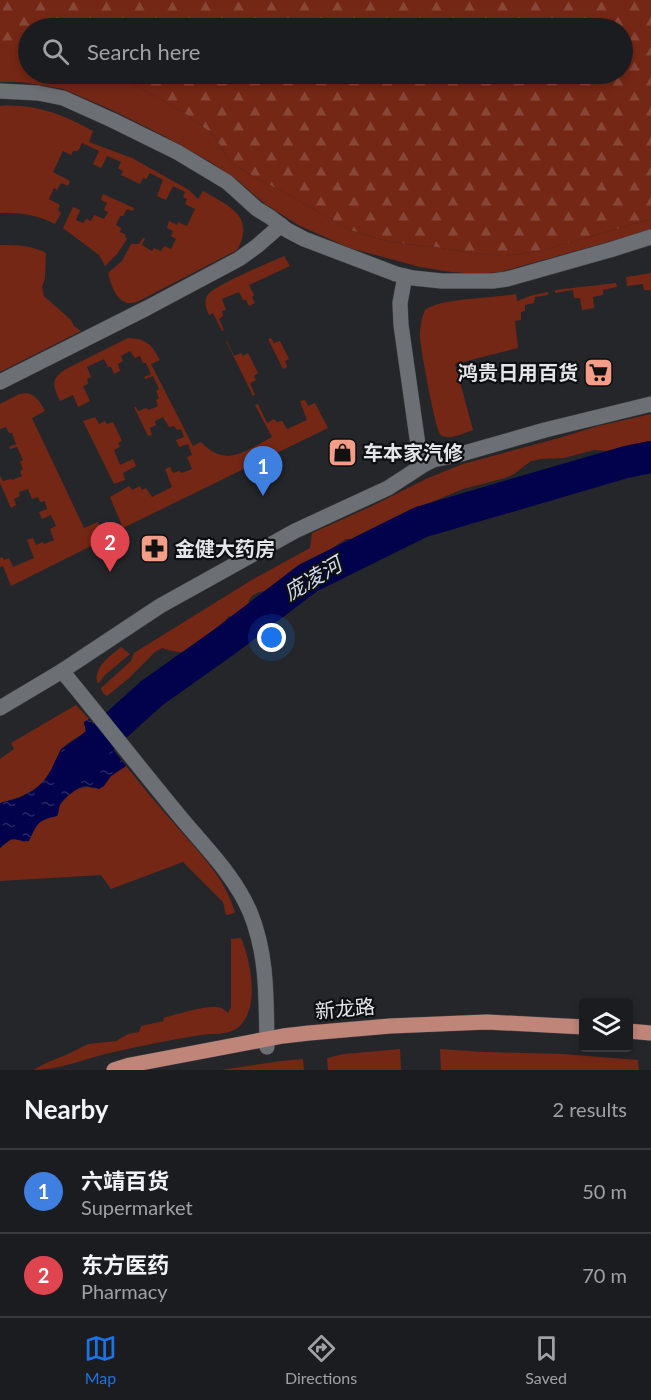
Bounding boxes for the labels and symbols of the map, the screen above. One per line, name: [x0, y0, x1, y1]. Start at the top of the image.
supermarket icon: 鸿贵日用百货: [583, 357, 615, 389]
place label: 鸿贵日用百货: [458, 360, 578, 384]
shop icon: 车本家汽修: [326, 437, 358, 469]
place label: 车本家汽修: [363, 440, 463, 464]
pin: 1: [244, 446, 282, 496]
pin: 2: [90, 522, 130, 572]
pharmacy icon: 金健大药房: [138, 533, 170, 565]
place label: 金健大药房: [175, 536, 275, 560]
water label: 庞凌河: [279, 549, 349, 605]
your location: [257, 623, 286, 652]
street label: 新龙路: [314, 993, 376, 1023]

